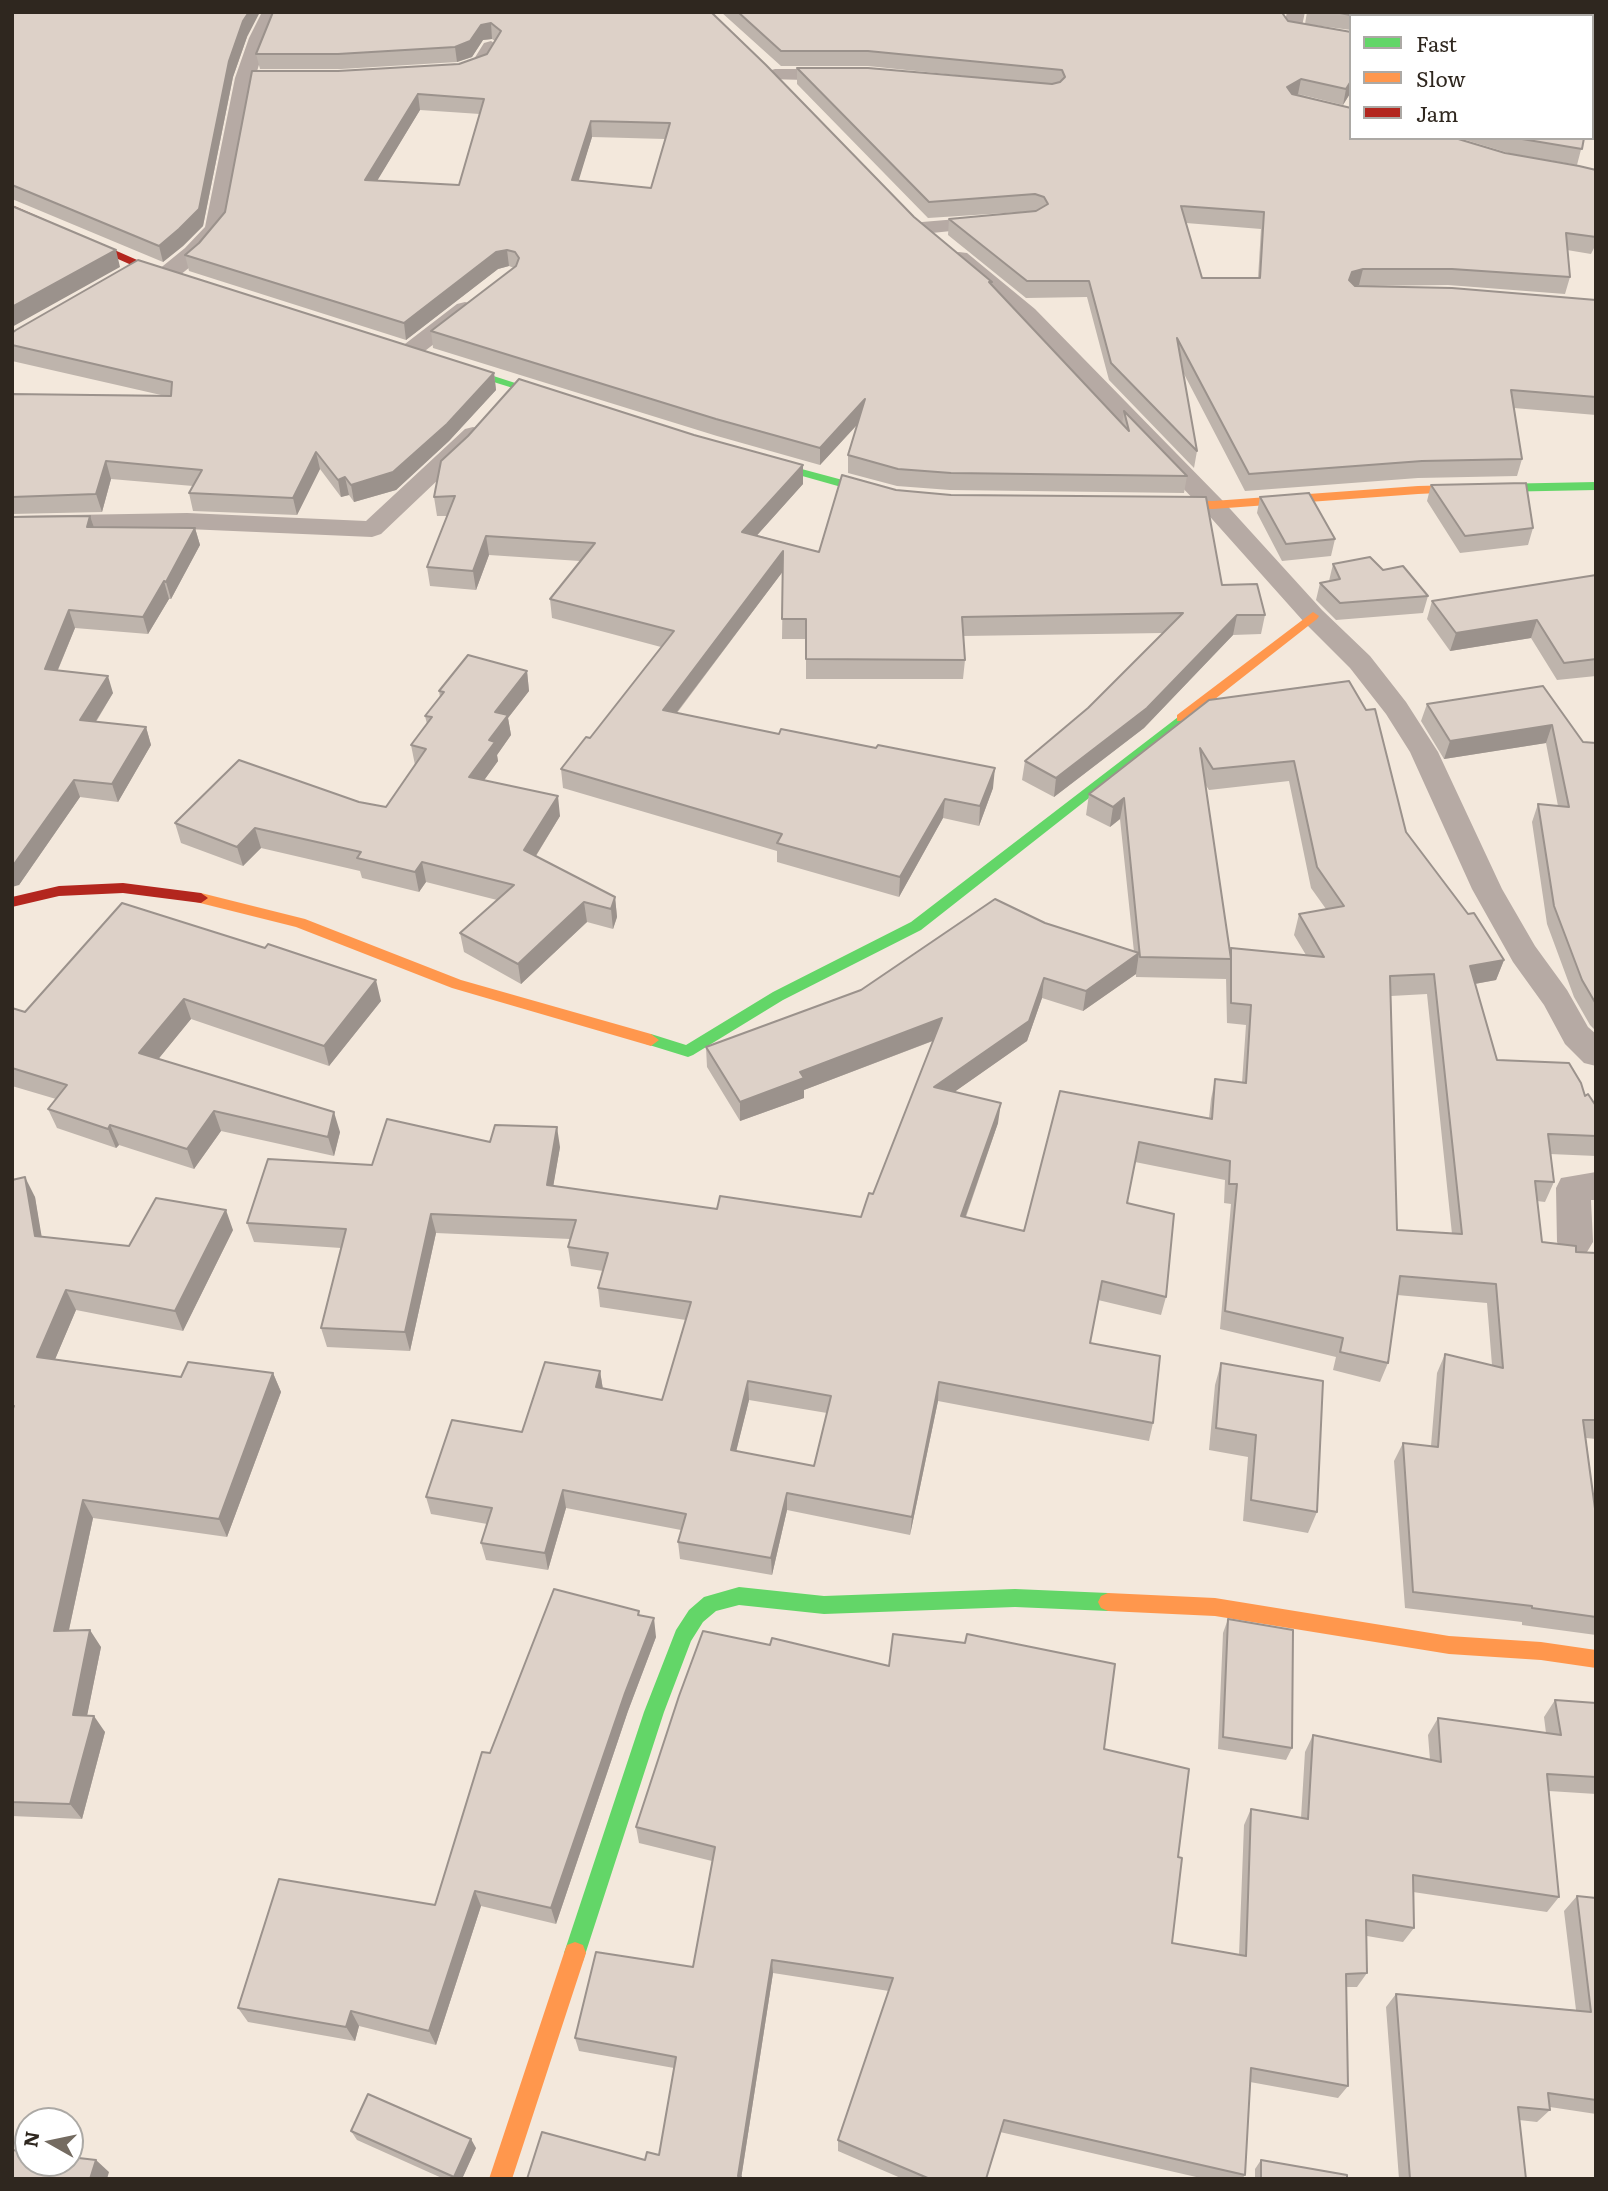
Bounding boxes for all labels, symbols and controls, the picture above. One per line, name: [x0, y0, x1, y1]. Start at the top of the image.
legend: [1349, 14, 1594, 140]
text: Fast: [1416, 27, 1457, 58]
text: Slow: [1416, 62, 1466, 93]
text: Jam: [1416, 97, 1458, 128]
north arrow: [14, 2107, 84, 2177]
text: N: [15, 2129, 45, 2149]

